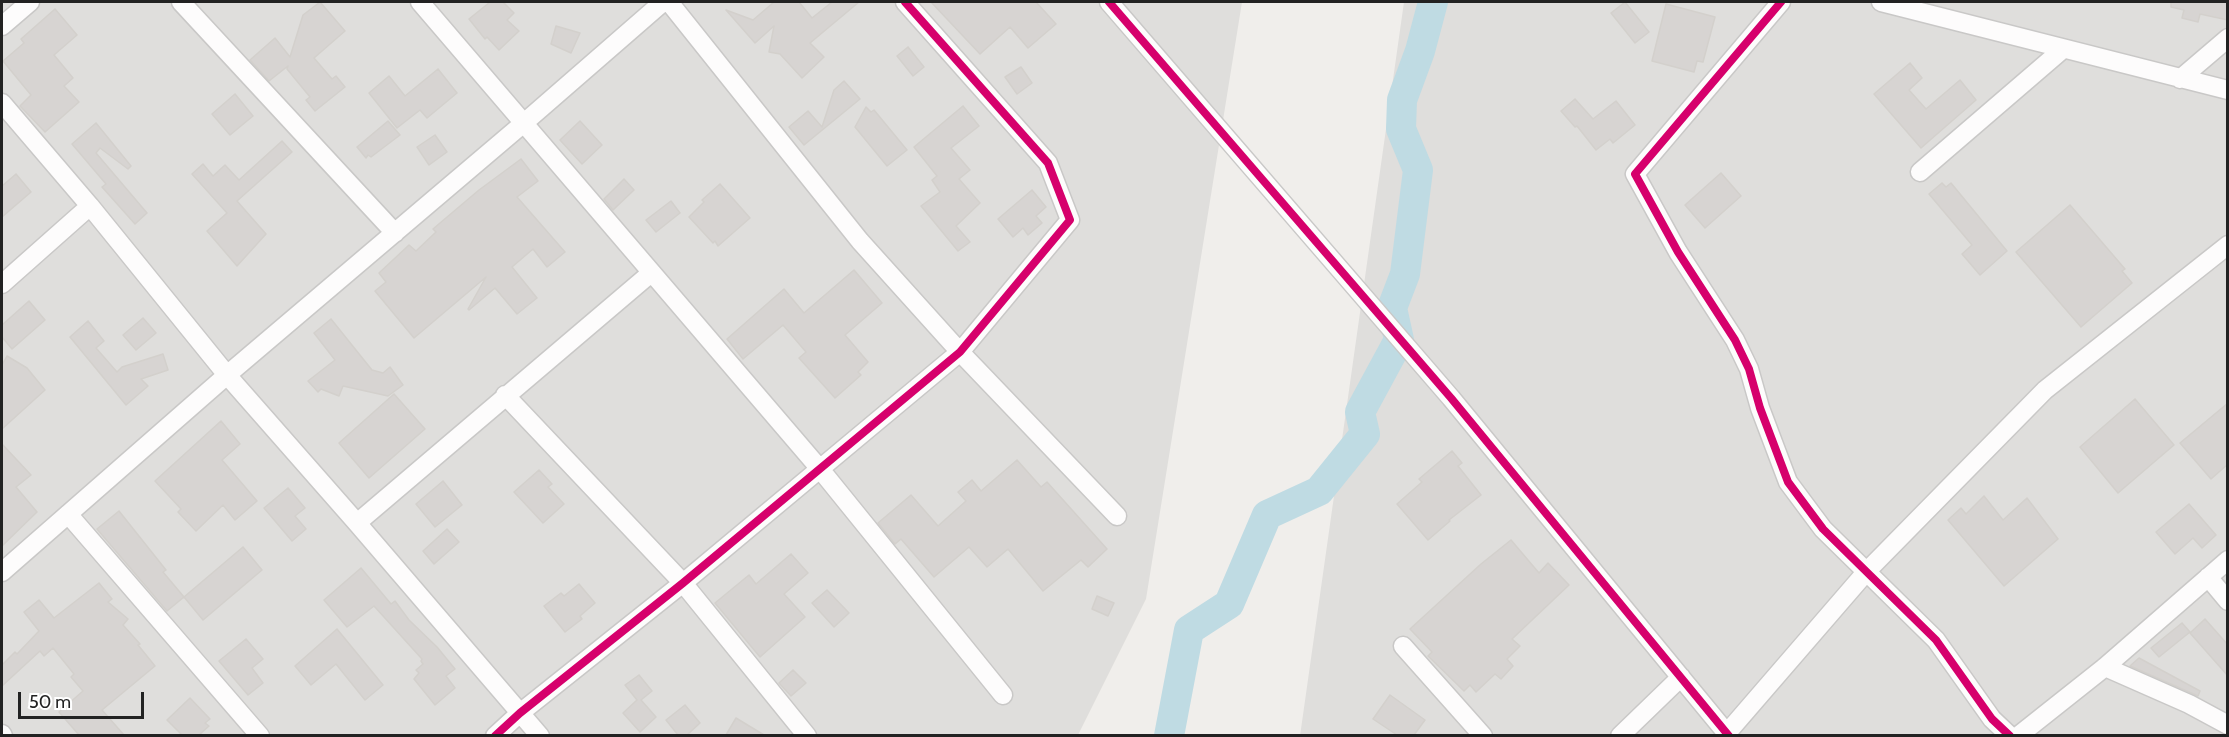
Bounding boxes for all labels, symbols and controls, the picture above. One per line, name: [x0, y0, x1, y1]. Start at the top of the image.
scale bar: [21, 680, 147, 718]
text: 50 m: [29, 691, 71, 713]

